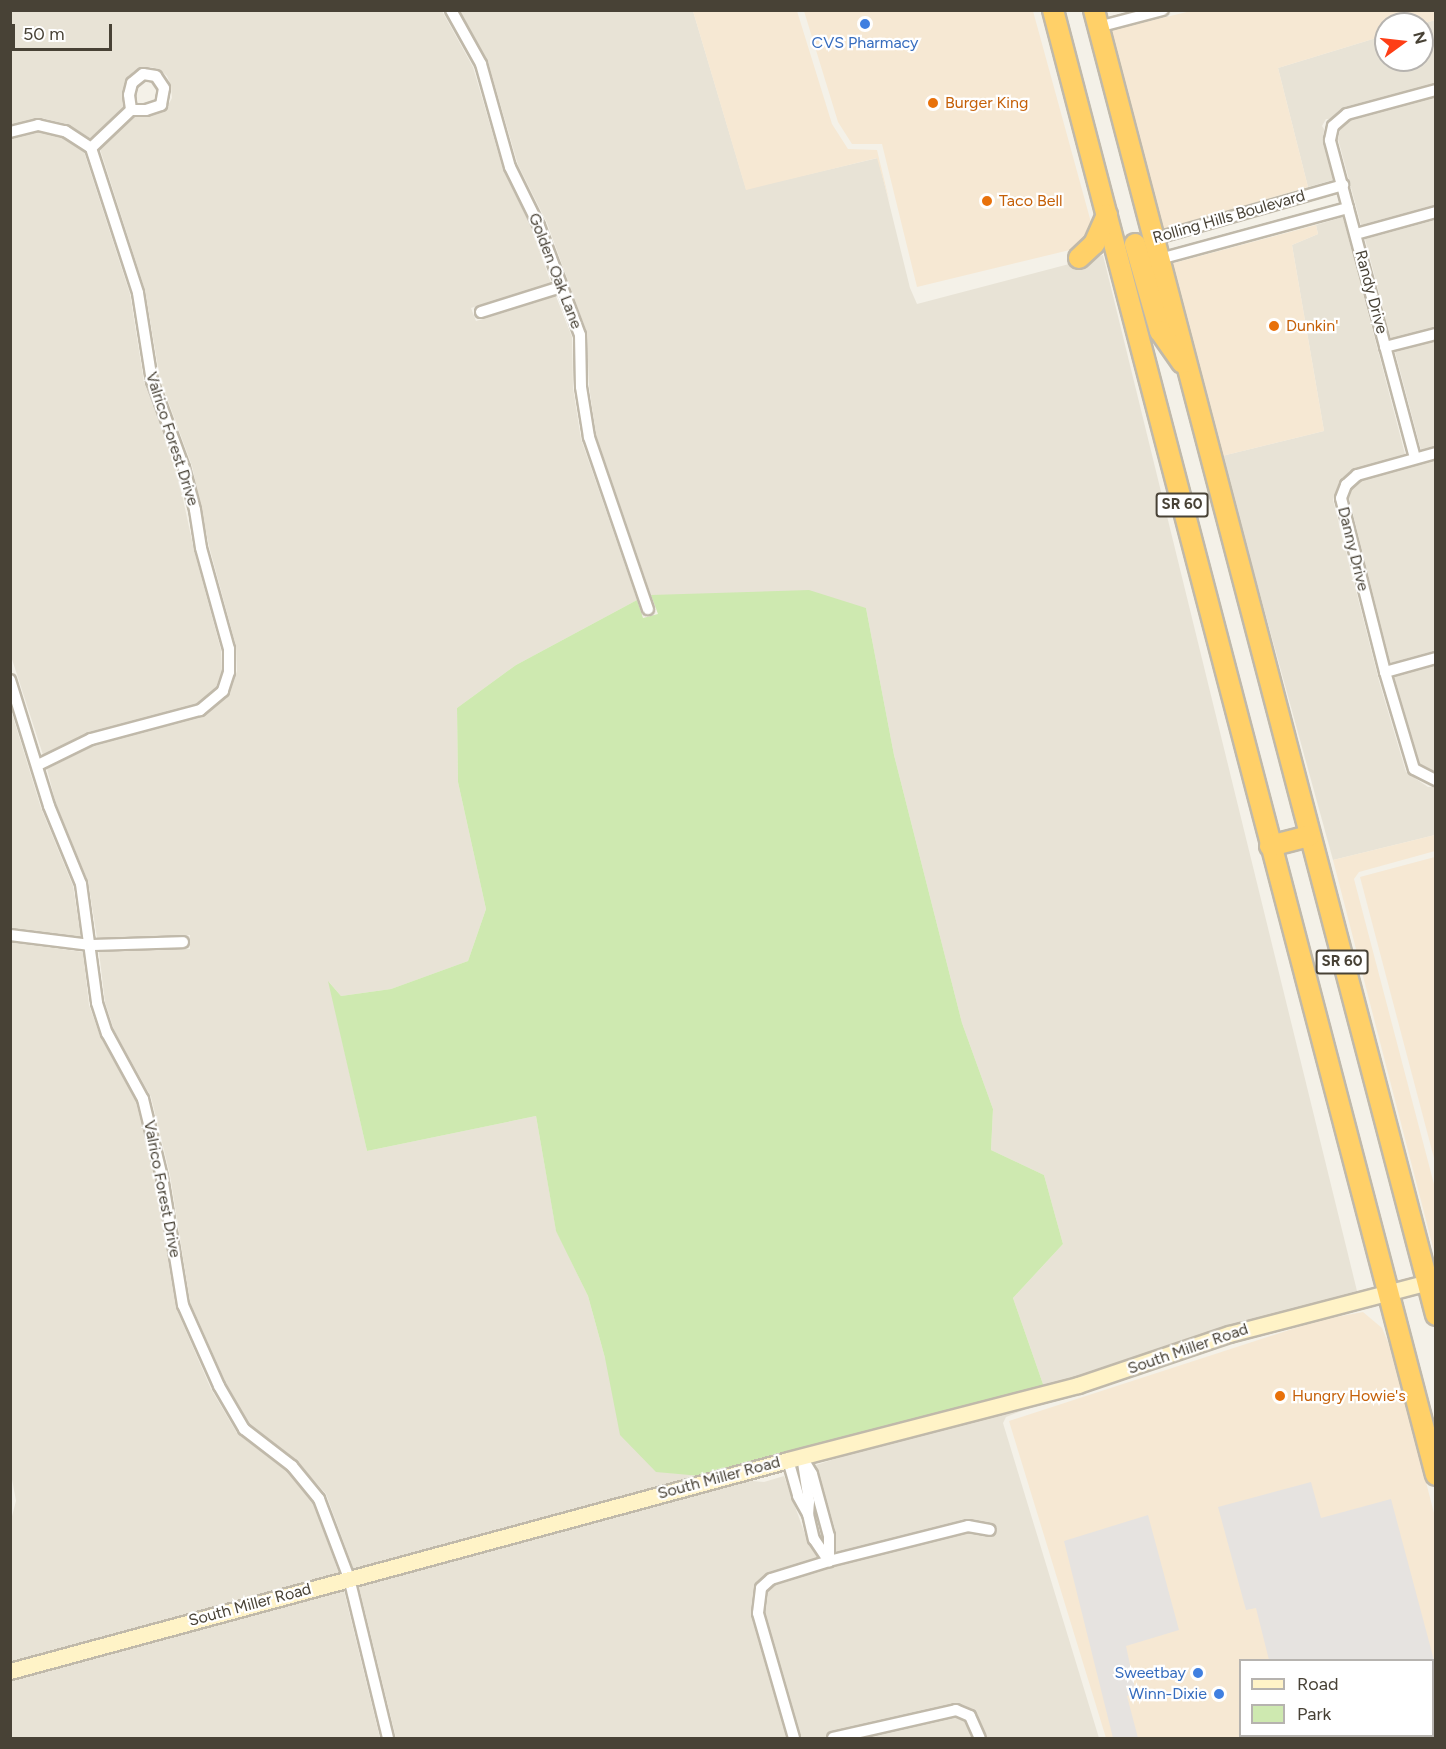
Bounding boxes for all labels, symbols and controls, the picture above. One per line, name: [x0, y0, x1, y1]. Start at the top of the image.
scale bar: [15, 12, 116, 50]
north arrow: [1374, 12, 1434, 72]
marker: CVS Pharmacy: [858, 17, 872, 31]
text: 50 m: [23, 23, 65, 45]
text: N: [1409, 29, 1431, 46]
place label: CVS Pharmacy: [812, 33, 918, 53]
place label: Burger King: [945, 93, 1028, 113]
marker: Burger King: [926, 96, 940, 110]
street label: Rolling Hills Boulevard: [1151, 186, 1307, 248]
place label: Taco Bell: [999, 191, 1062, 211]
marker: Taco Bell: [980, 194, 994, 208]
street label: Golden Oak Lane: [524, 210, 586, 332]
street label: Randy Drive: [1351, 248, 1391, 336]
place label: Dunkin': [1286, 316, 1338, 336]
marker: Dunkin': [1267, 319, 1281, 333]
street label: Valrico Forest Drive: [141, 370, 203, 508]
road number: SR 60: [1155, 493, 1209, 517]
street label: Danny Drive: [1333, 505, 1373, 593]
road number: SR 60: [1315, 950, 1369, 974]
street label: Valrico Forest Drive: [139, 1119, 185, 1259]
street label: South Miller Road: [1125, 1319, 1251, 1379]
place label: Hungry Howie's: [1292, 1386, 1406, 1406]
marker: Hungry Howie's: [1273, 1389, 1287, 1403]
street label: South Miller Road: [656, 1452, 782, 1504]
street label: South Miller Road: [187, 1579, 313, 1631]
legend: [1239, 1659, 1434, 1737]
place label: Sweetbay: [1114, 1663, 1186, 1683]
marker: Sweetbay: [1191, 1666, 1205, 1680]
text: Road: [1297, 1673, 1338, 1695]
place label: Winn-Dixie: [1129, 1684, 1207, 1704]
marker: Winn-Dixie: [1212, 1687, 1226, 1701]
text: Park: [1297, 1703, 1331, 1725]

